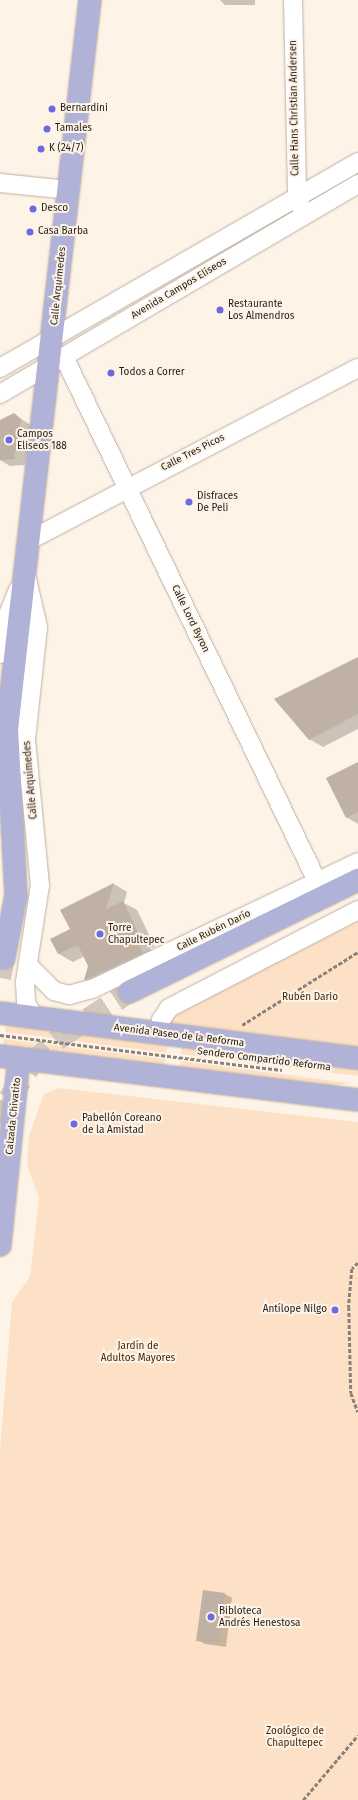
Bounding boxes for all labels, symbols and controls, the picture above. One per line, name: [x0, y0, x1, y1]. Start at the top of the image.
street label: Calle Hans Christian Andersen: [288, 40, 302, 176]
place label: Bernardini: [60, 103, 108, 115]
marker: Bernardini: [47, 104, 57, 114]
place label: Tamales: [55, 123, 92, 135]
marker: Tamales: [42, 124, 52, 134]
place label: K (24/7): [49, 143, 83, 155]
marker: K (24/7): [36, 144, 46, 154]
place label: Desco: [41, 203, 68, 215]
marker: Desco: [28, 204, 38, 214]
place label: Casa Barba: [38, 226, 88, 238]
marker: Casa Barba: [25, 227, 35, 237]
street label: Calle Arquímedes: [49, 246, 69, 326]
street label: Avenida Campos Elíseos: [129, 256, 229, 322]
place label: Restaurante Los Almendros: [228, 298, 294, 322]
marker: Restaurante Los Almendros: [215, 305, 225, 315]
place label: Todos a Correr: [119, 367, 185, 379]
marker: Todos a Correr: [106, 368, 116, 378]
place label: Campos Eliseos 188: [17, 428, 67, 452]
street label: Calle Tres Picos: [159, 432, 227, 474]
marker: Campos Eliseos 188: [4, 435, 14, 445]
place label: Disfraces De Peli: [197, 490, 238, 514]
marker: Disfraces De Peli: [184, 497, 194, 507]
street label: Calle Lord Byron: [168, 583, 212, 655]
street label: Calle Arquímedes: [22, 740, 40, 820]
street label: Calle Rubén Darío: [175, 908, 253, 954]
place label: Torre Chapultepec: [108, 922, 165, 946]
marker: Torre Chapultepec: [95, 929, 105, 939]
park label: Rubén Dario: [282, 992, 338, 1004]
street label: Avenida Paseo de la Reforma: [113, 1022, 245, 1050]
street label: Sendero Compartido Reforma: [197, 1046, 331, 1074]
street label: Calzada Chivatito: [4, 1077, 24, 1155]
place label: Pabellón Coreano de la Amistad: [82, 1112, 162, 1136]
marker: Pabellón Coreano de la Amistad: [69, 1119, 79, 1129]
place label: Antílope Nilgo: [263, 1304, 327, 1316]
marker: Antílope Nilgo: [330, 1305, 340, 1315]
park label: Jardín de Adultos Mayores: [101, 1340, 175, 1364]
place label: Bibloteca Andrés Henestosa: [219, 1605, 300, 1628]
marker: Bibloteca Andrés Henestosa: [206, 1612, 216, 1622]
park label: Zoológico de Chapultepec: [266, 1725, 324, 1748]

